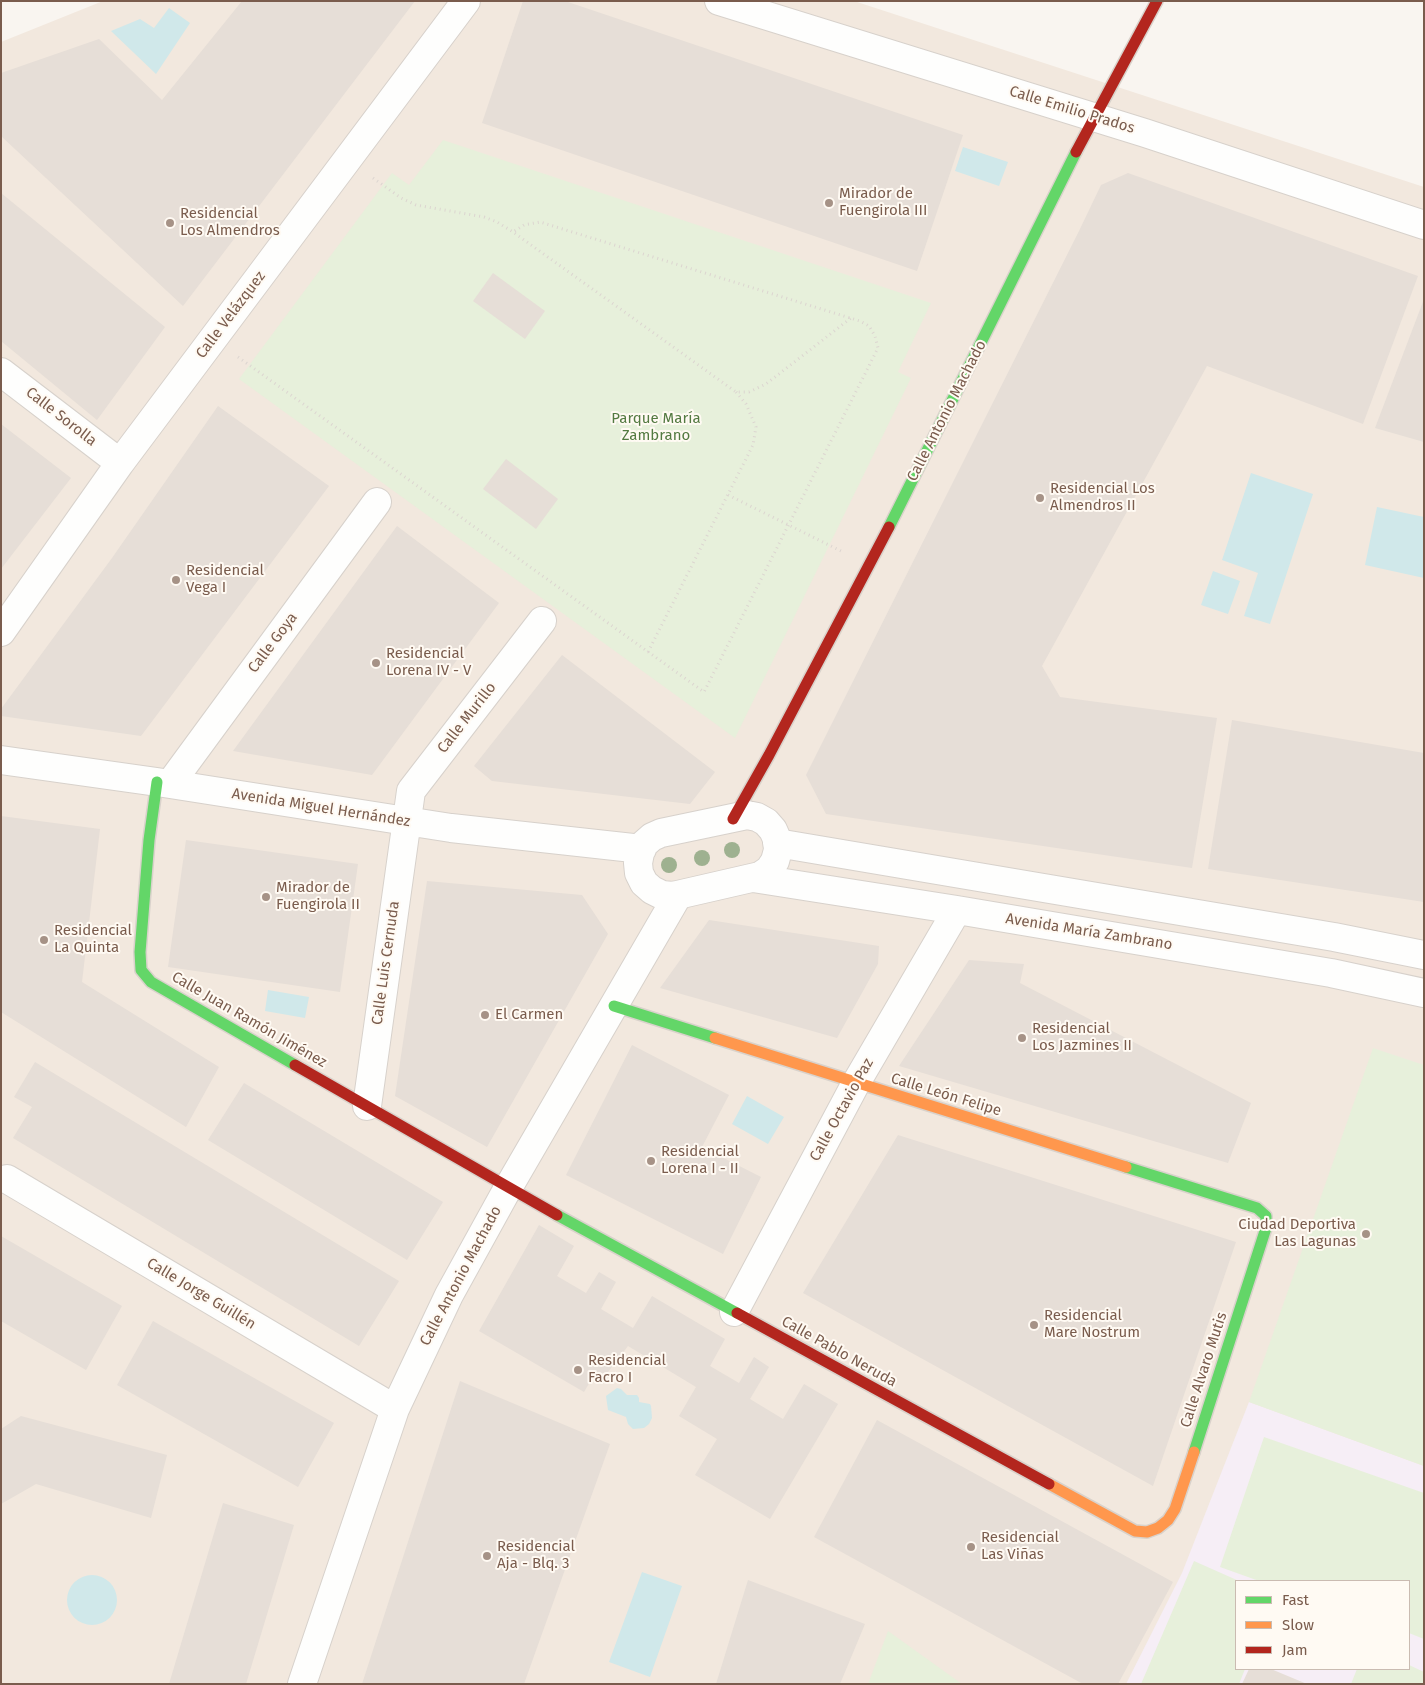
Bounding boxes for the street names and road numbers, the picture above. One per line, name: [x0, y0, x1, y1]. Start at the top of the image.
street label: Calle Emilio Prados: [1007, 82, 1137, 138]
street label: Calle Velázquez: [192, 268, 270, 362]
street label: Calle Antonio Machado: [904, 337, 990, 485]
street label: Calle Sorolla: [22, 384, 100, 450]
street label: Calle Goya: [245, 609, 301, 677]
street label: Calle Murillo: [434, 679, 500, 757]
street label: Avenida Miguel Hernández: [230, 785, 412, 831]
street label: Calle Luis Cernuda: [368, 900, 404, 1026]
street label: Avenida María Zambrano: [1004, 910, 1174, 954]
street label: Calle Juan Ramón Jiménez: [168, 968, 330, 1072]
street label: Calle Octavio Paz: [806, 1055, 878, 1165]
street label: Calle León Felipe: [889, 1070, 1003, 1120]
street label: Calle Antonio Machado: [416, 1203, 506, 1349]
street label: Calle Jorge Guillén: [143, 1254, 259, 1334]
street label: Calle Alvaro Mutis: [1177, 1310, 1231, 1430]
street label: Calle Pablo Neruda: [778, 1313, 900, 1391]

